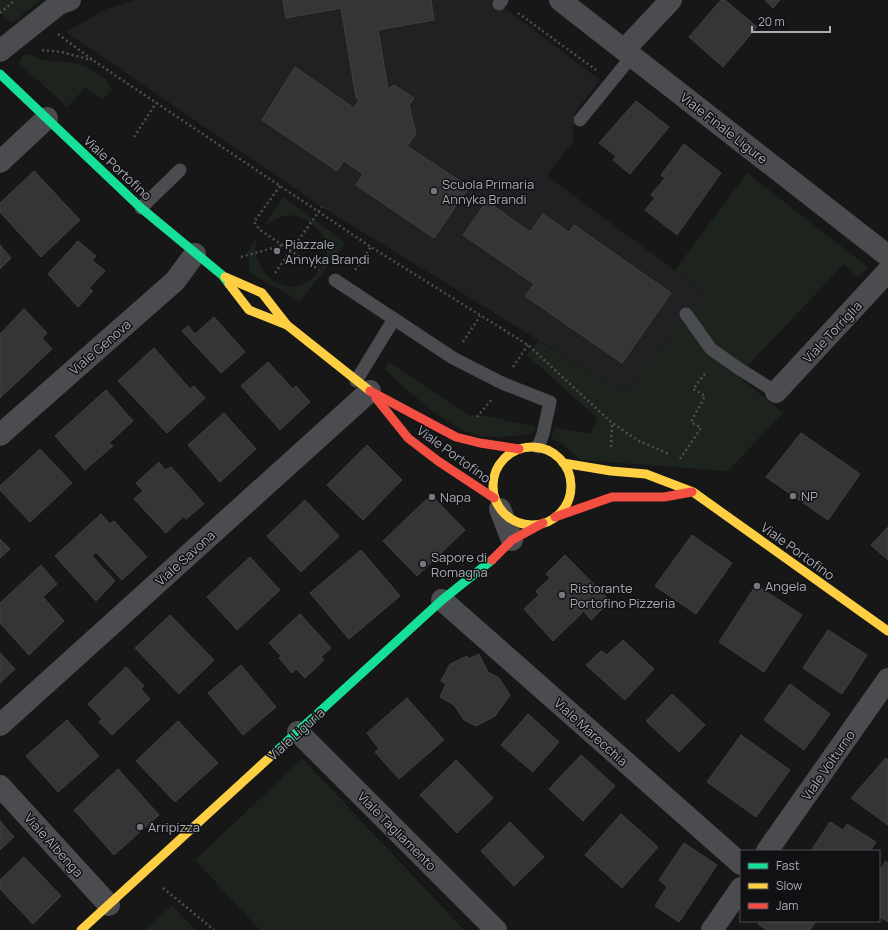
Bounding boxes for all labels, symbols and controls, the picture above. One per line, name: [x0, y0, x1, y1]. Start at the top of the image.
scale bar: [752, 8, 830, 34]
text: 20 m: [758, 13, 785, 30]
street label: Viale Finale Ligure: [677, 88, 772, 168]
street label: Viale Portofino: [80, 132, 156, 204]
place label: Scuola Primaria Annyka Brandi: [442, 175, 534, 208]
marker: Scuola Primaria Annyka Brandi: [429, 186, 439, 196]
place label: Piazzale Annyka Brandi: [285, 235, 370, 268]
marker: Piazzale Annyka Brandi: [272, 246, 282, 256]
street label: Viale Torriglia: [799, 297, 865, 367]
street label: Viale Genova: [65, 315, 135, 379]
street label: Viale Portofino: [413, 421, 495, 487]
place label: NP: [801, 487, 818, 505]
place label: Napa: [440, 488, 471, 506]
marker: NP: [788, 491, 798, 501]
marker: Napa: [427, 492, 437, 502]
street label: Viale Portofino: [757, 518, 839, 584]
street label: Viale Savona: [151, 526, 219, 590]
place label: Sapore di Romagna: [431, 548, 488, 581]
marker: Sapore di Romagna: [418, 559, 428, 569]
place label: Angela: [765, 577, 807, 595]
place label: Ristorante Portofino Pizzeria: [570, 579, 675, 612]
marker: Angela: [752, 581, 762, 591]
marker: Ristorante Portofino Pizzeria: [557, 590, 567, 600]
street label: Viale Marecchia: [550, 694, 632, 770]
street label: Viale Liguria: [264, 704, 328, 764]
street label: Viale Volturno: [797, 726, 859, 804]
street label: Viale Tagliamento: [354, 788, 441, 875]
street label: Viale Albenga: [21, 809, 87, 881]
place label: Arripizza: [148, 818, 200, 836]
marker: Arripizza: [135, 822, 145, 832]
legend: [740, 850, 880, 922]
text: Fast: [776, 857, 800, 874]
text: Slow: [776, 877, 802, 894]
text: Jam: [776, 897, 798, 914]

